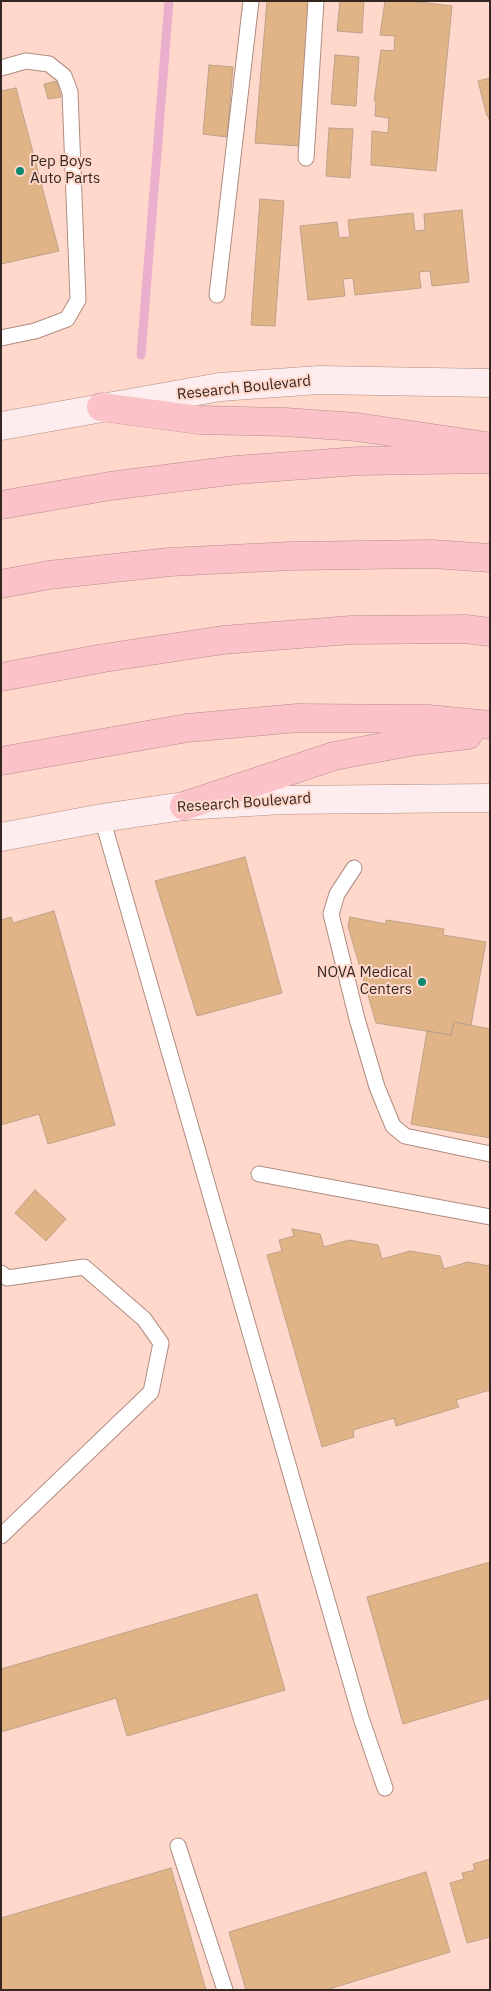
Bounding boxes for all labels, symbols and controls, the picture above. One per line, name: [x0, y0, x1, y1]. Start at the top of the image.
place label: Pep Boys Auto Parts: [30, 153, 100, 188]
marker: Pep Boys Auto Parts: [14, 165, 26, 177]
street label: Research Boulevard: [176, 372, 312, 404]
street label: Research Boulevard: [176, 789, 312, 817]
place label: NOVA Medical Centers: [317, 964, 412, 999]
marker: NOVA Medical Centers: [416, 976, 428, 988]

